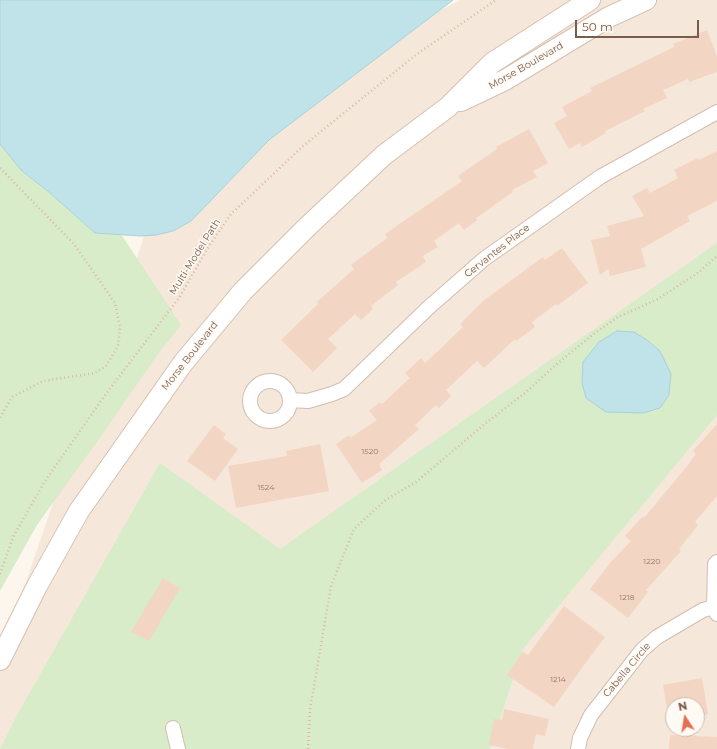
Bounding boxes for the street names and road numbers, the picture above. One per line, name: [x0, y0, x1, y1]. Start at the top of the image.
street label: Morse Boulevard: [486, 40, 566, 92]
street label: Multi-Model Path: [167, 217, 223, 297]
street label: Cervantes Place: [462, 222, 532, 280]
street label: Morse Boulevard: [159, 319, 221, 393]
street label: Cabella Circle: [601, 640, 653, 700]

